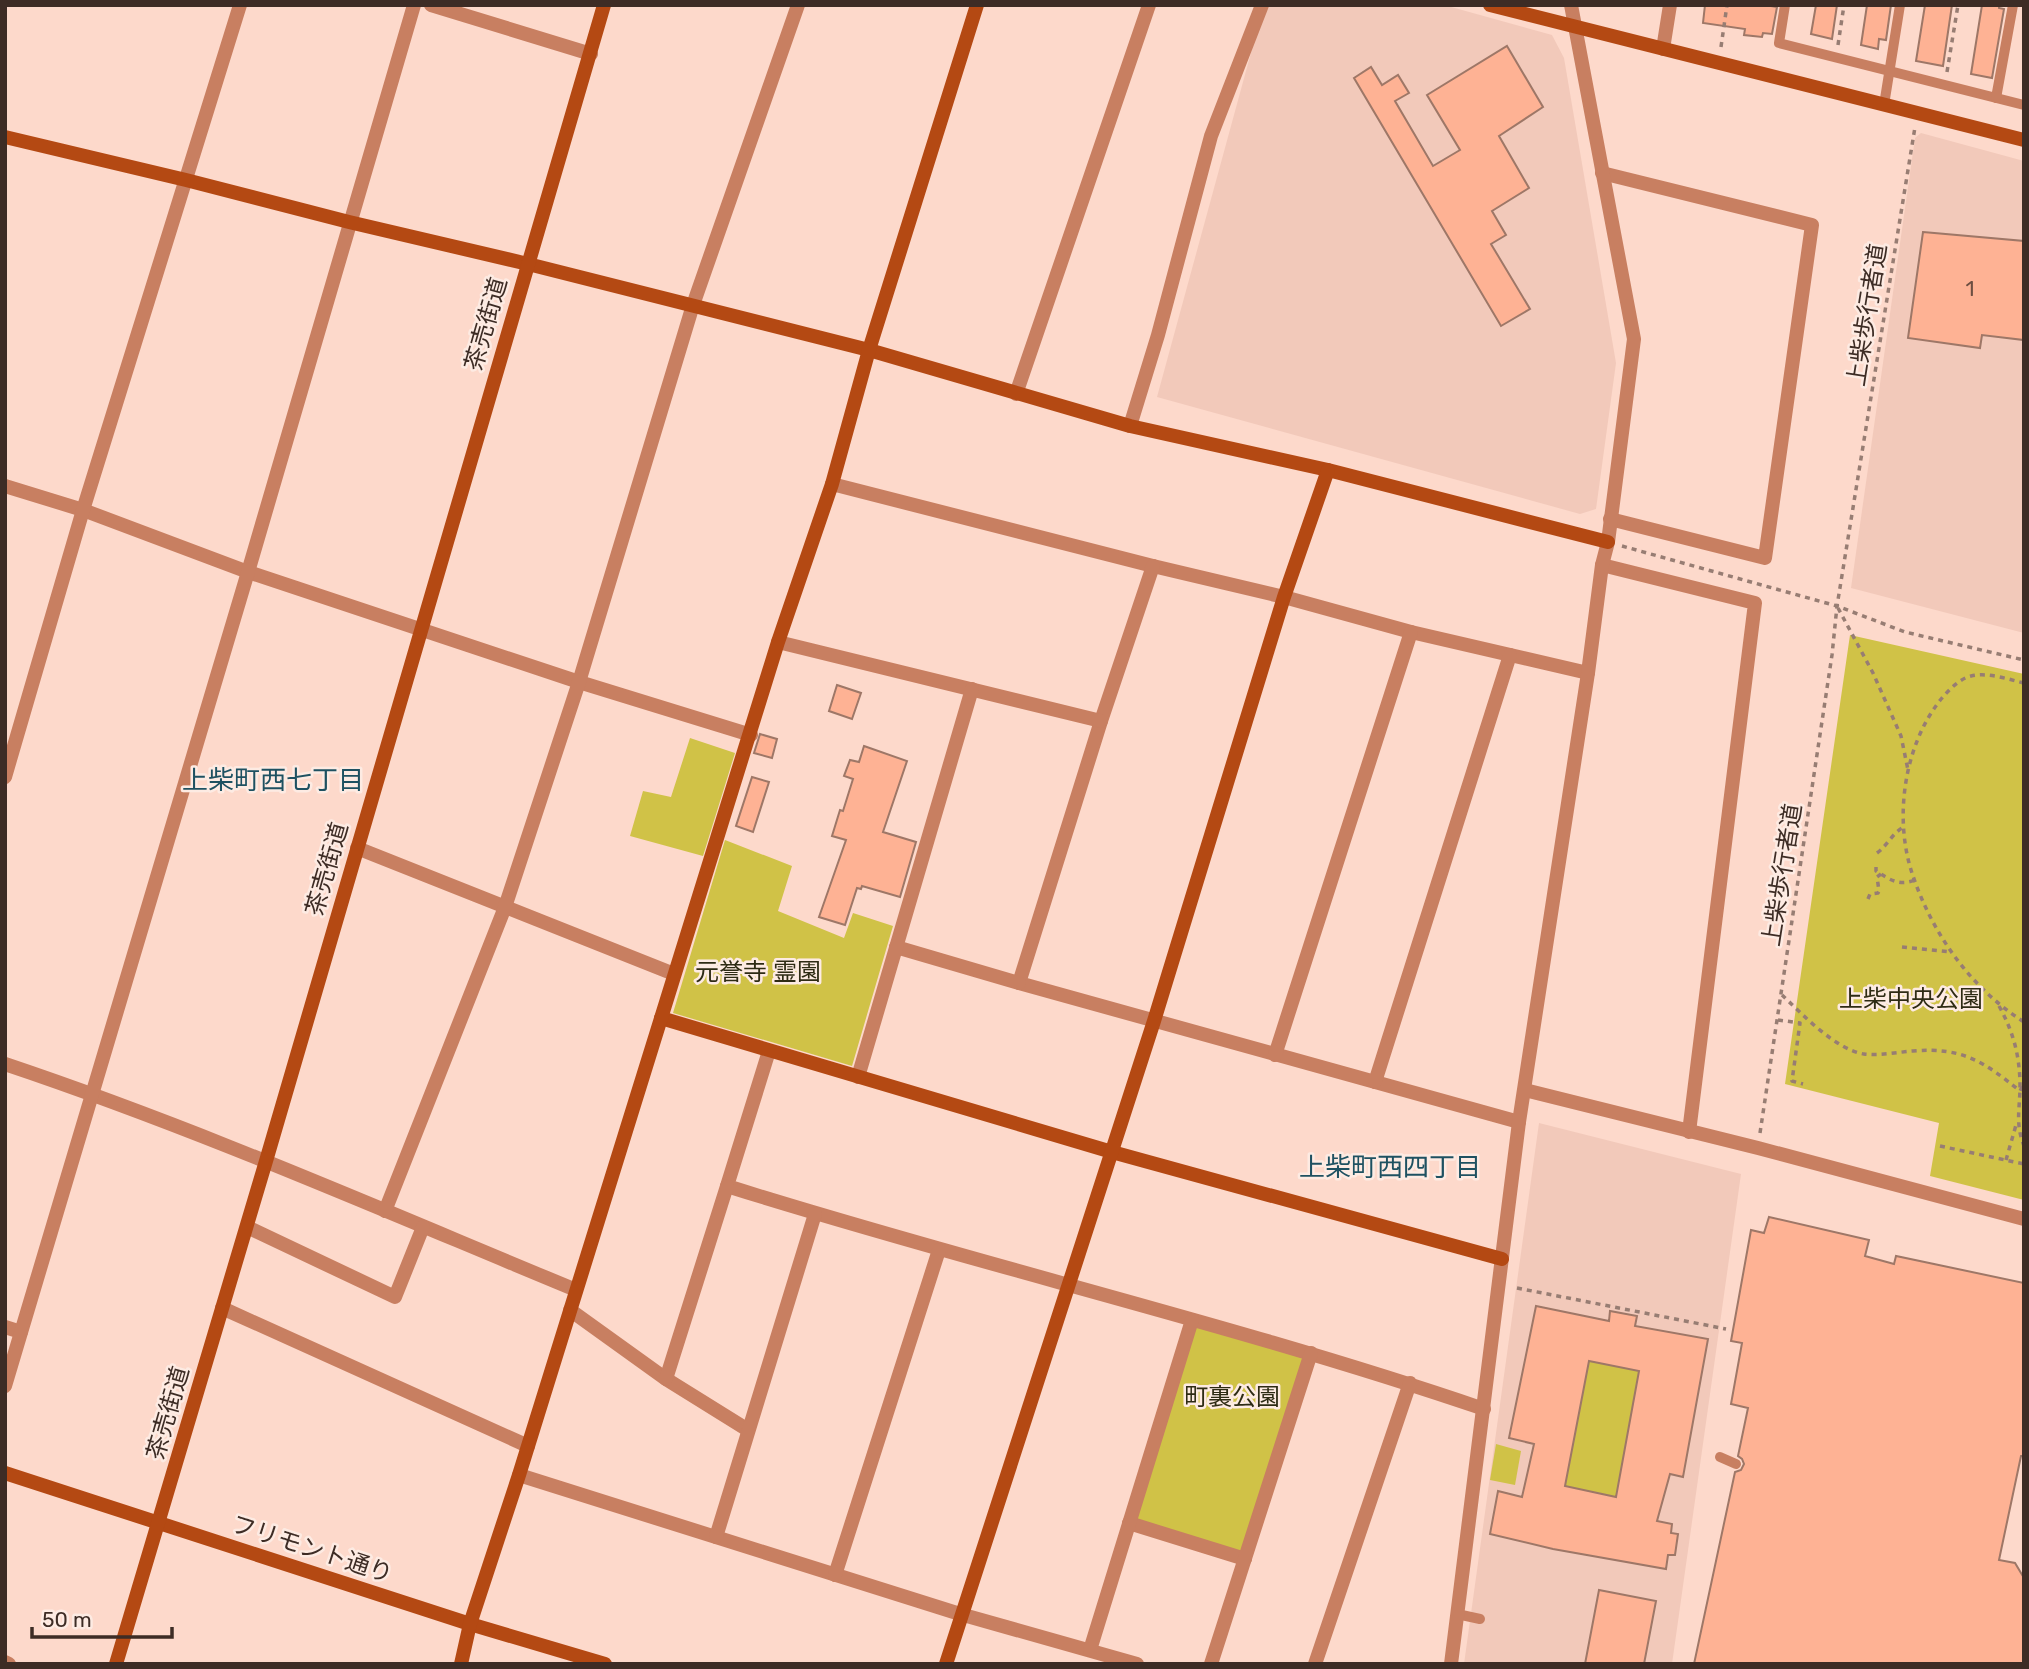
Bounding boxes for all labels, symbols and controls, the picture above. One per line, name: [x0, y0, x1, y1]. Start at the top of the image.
street label: 上柴歩行者道: [1842, 242, 1892, 388]
street label: 茶売街道: [459, 274, 513, 374]
house number: 1: [1966, 276, 1975, 301]
district label: 上柴町西七丁目: [182, 765, 364, 796]
street label: 上柴歩行者道: [1757, 802, 1807, 948]
street label: 茶売街道: [300, 819, 354, 919]
park label: 元誉寺 霊園: [695, 958, 821, 986]
park label: 上柴中央公園: [1839, 985, 1983, 1013]
district label: 上柴町西四丁目: [1299, 1152, 1481, 1183]
street label: 茶売街道: [141, 1363, 195, 1463]
park label: 町裏公園: [1184, 1383, 1280, 1411]
street label: フリモント通り: [228, 1510, 396, 1588]
scale bar: [32, 1596, 172, 1640]
text: 50 m: [42, 1607, 92, 1632]

